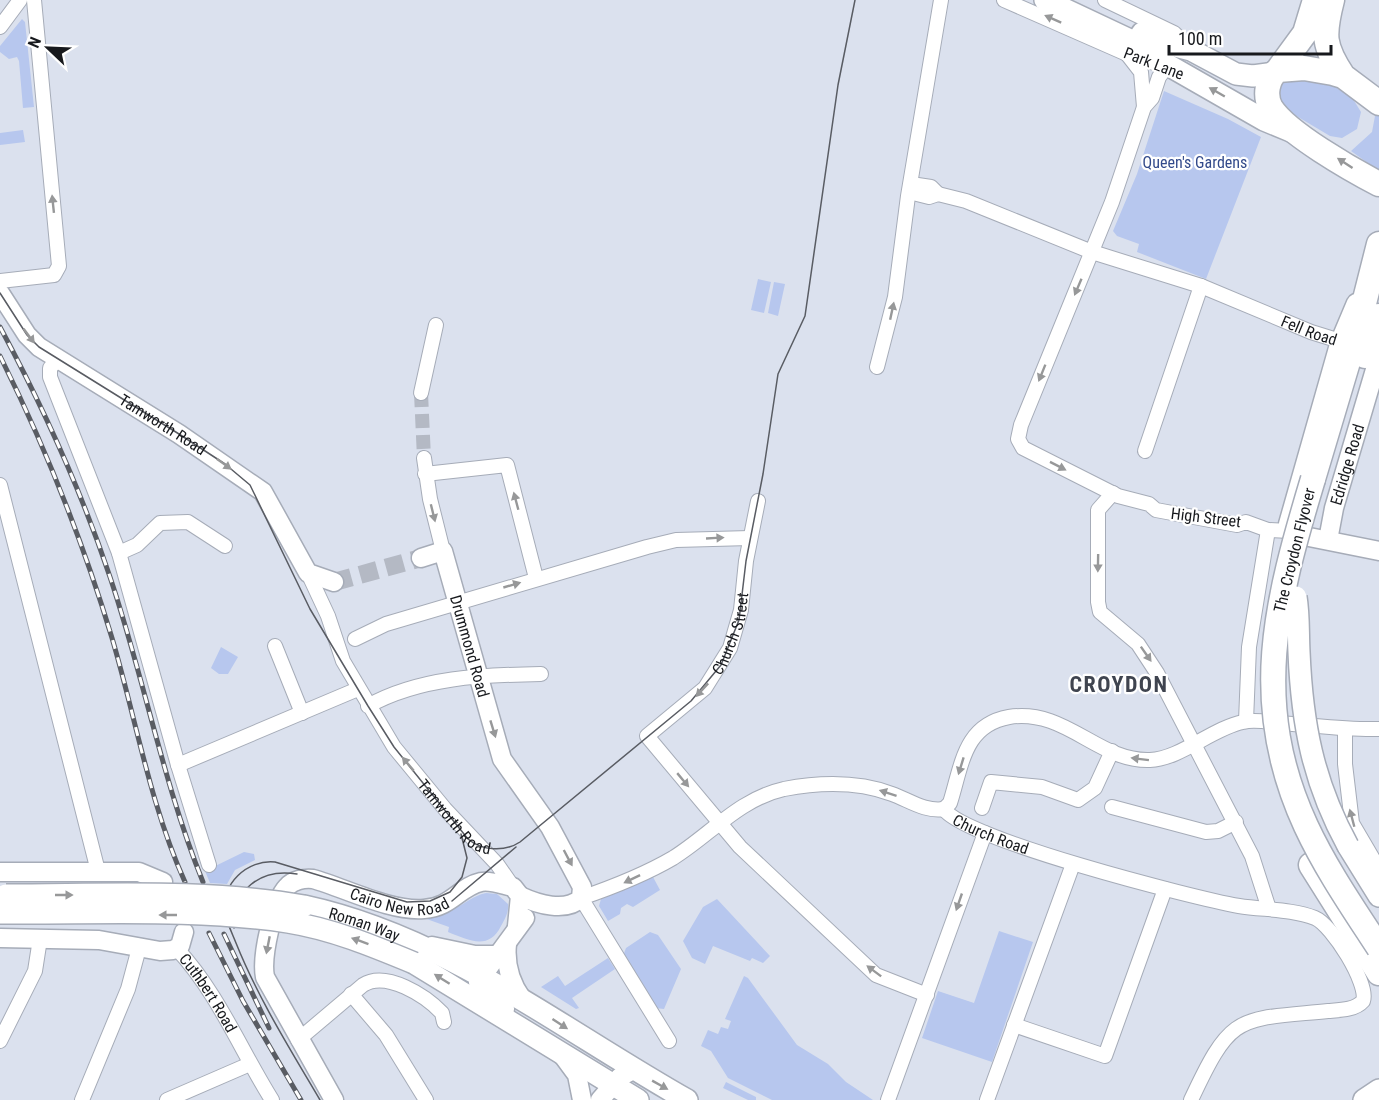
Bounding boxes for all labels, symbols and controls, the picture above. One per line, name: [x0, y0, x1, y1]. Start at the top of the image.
one-way arrow: [1045, 15, 1062, 24]
north arrow: [18, 18, 78, 78]
scale bar: [1169, 18, 1331, 56]
text: 100 m: [1178, 28, 1222, 49]
text: N: [24, 34, 45, 51]
street label: Park Lane: [1121, 43, 1187, 84]
one-way arrow: [1208, 87, 1225, 97]
park label: Queen's Gardens: [1143, 153, 1247, 172]
one-way arrow: [1337, 158, 1353, 169]
one-way arrow: [48, 194, 58, 213]
one-way arrow: [1073, 278, 1082, 296]
one-way arrow: [888, 301, 897, 320]
street label: Fell Road: [1278, 312, 1339, 349]
one-way arrow: [23, 327, 35, 343]
one-way arrow: [1037, 365, 1047, 383]
street label: Tamworth Road: [116, 390, 210, 459]
street label: Edridge Road: [1326, 422, 1368, 507]
one-way arrow: [217, 457, 232, 469]
one-way arrow: [1049, 461, 1066, 471]
street label: The Croydon Flyover: [1270, 486, 1319, 614]
one-way arrow: [511, 492, 520, 510]
one-way arrow: [429, 504, 438, 522]
street label: High Street: [1170, 504, 1242, 531]
one-way arrow: [706, 533, 725, 543]
one-way arrow: [1093, 553, 1103, 572]
one-way arrow: [503, 580, 521, 589]
street label: Church Street: [708, 591, 752, 679]
street label: Drummond Road: [446, 593, 493, 700]
one-way arrow: [1140, 646, 1152, 662]
district label: CROYDON: [1069, 672, 1169, 697]
one-way arrow: [695, 683, 709, 697]
one-way arrow: [489, 720, 498, 738]
one-way arrow: [1130, 754, 1149, 764]
one-way arrow: [401, 756, 414, 772]
one-way arrow: [956, 757, 965, 775]
one-way arrow: [676, 772, 689, 787]
street label: Tamworth Road: [414, 775, 492, 858]
one-way arrow: [879, 788, 897, 798]
one-way arrow: [1347, 809, 1356, 827]
street label: Church Road: [949, 810, 1031, 858]
one-way arrow: [563, 850, 573, 867]
one-way arrow: [623, 875, 640, 884]
street label: Cairo New Road: [347, 884, 452, 919]
one-way arrow: [55, 890, 74, 900]
one-way arrow: [954, 893, 964, 911]
street label: Roman Way: [327, 904, 403, 946]
one-way arrow: [158, 910, 177, 920]
one-way arrow: [263, 936, 272, 955]
one-way arrow: [351, 936, 369, 946]
street label: Cuthbert Road: [175, 950, 241, 1036]
one-way arrow: [866, 965, 882, 977]
one-way arrow: [434, 974, 450, 985]
one-way arrow: [552, 1019, 568, 1030]
one-way arrow: [651, 1080, 668, 1090]

